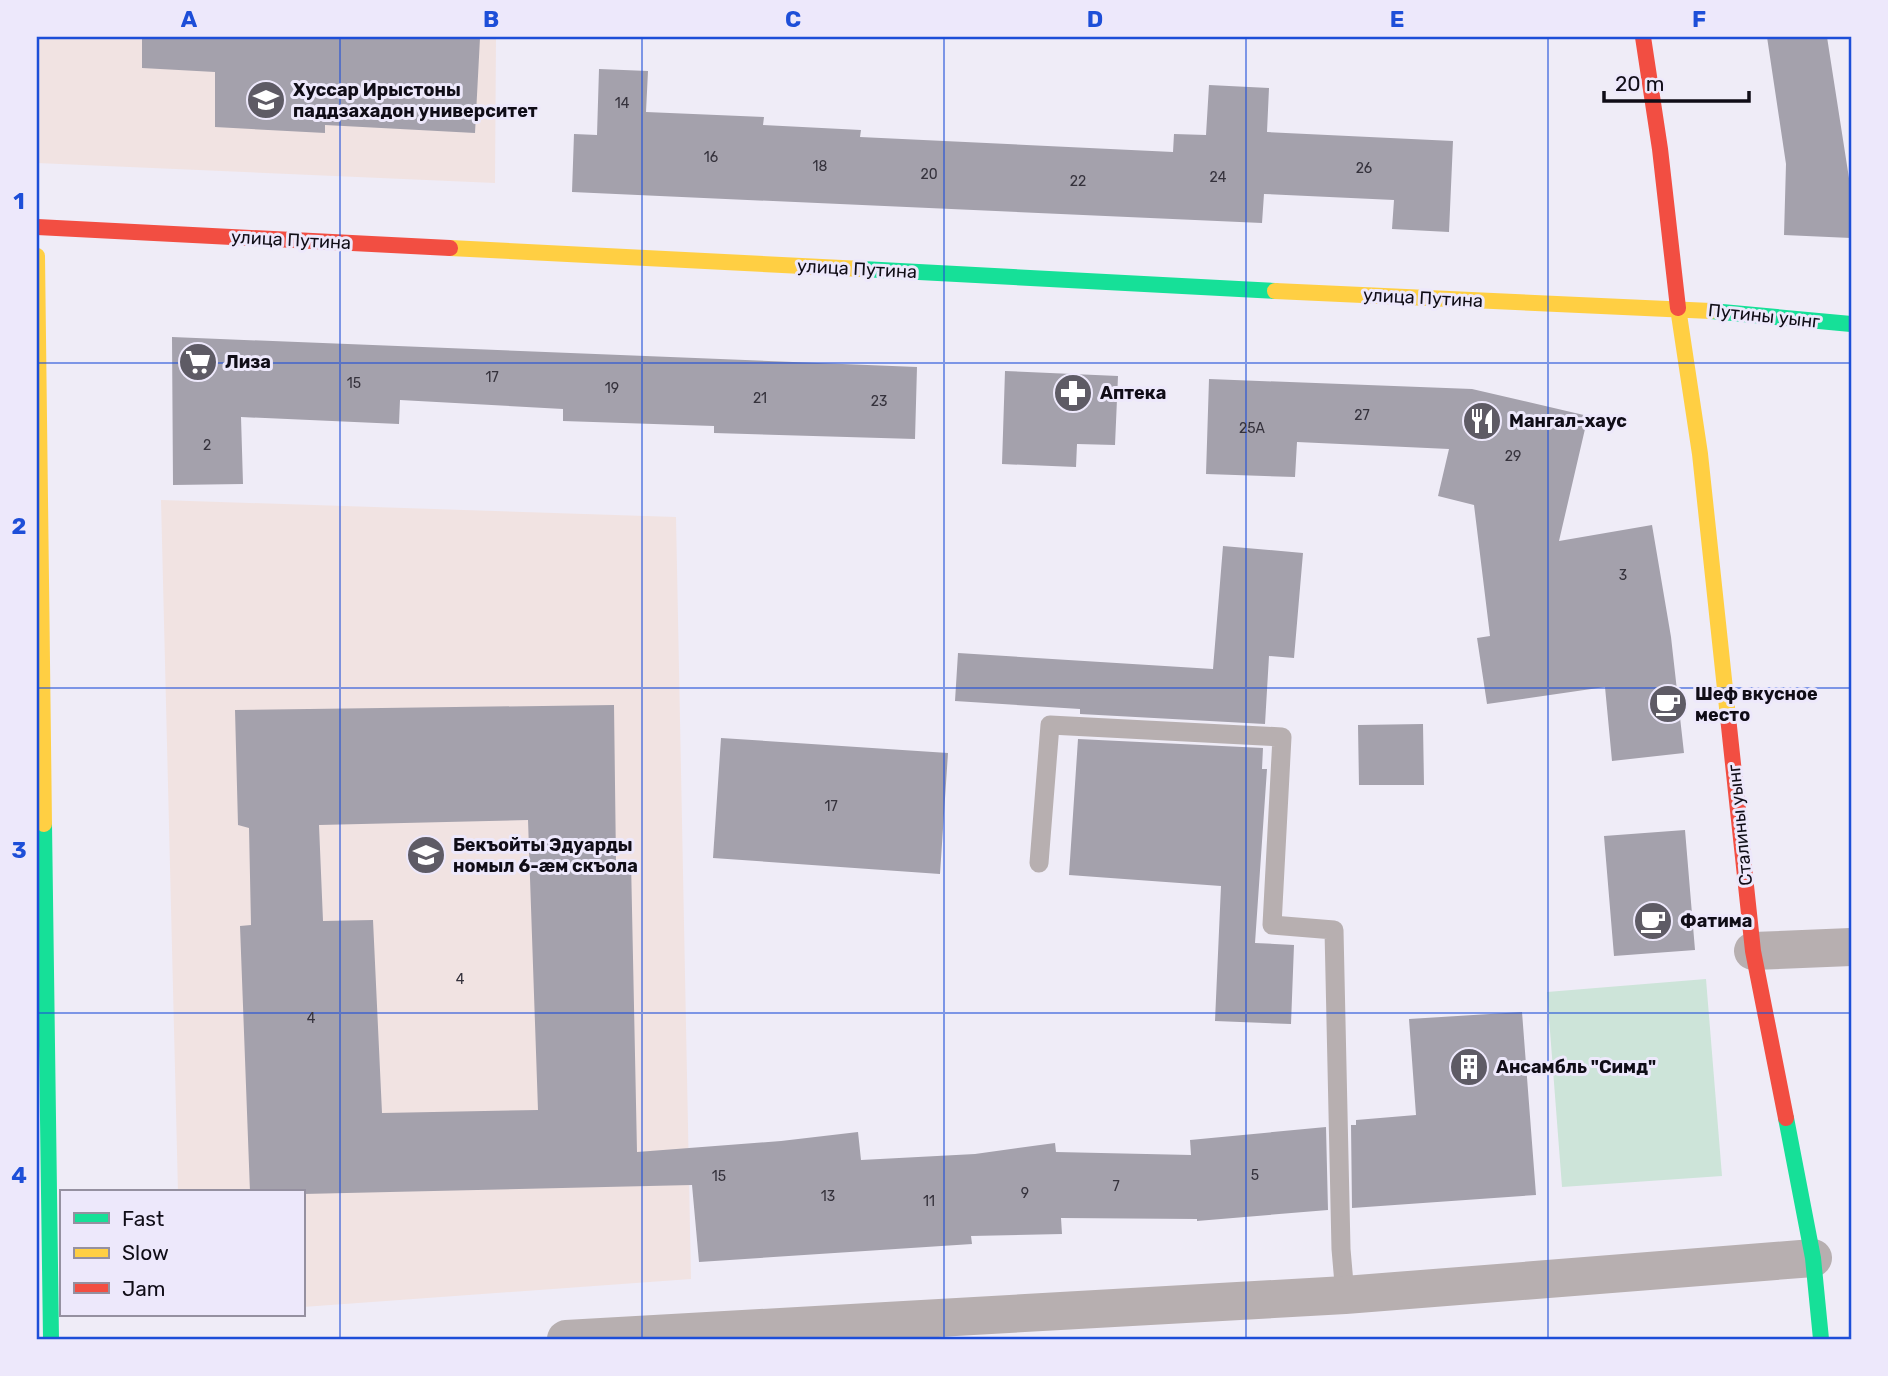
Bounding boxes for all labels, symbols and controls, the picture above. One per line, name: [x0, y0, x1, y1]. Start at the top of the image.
text: A: [181, 5, 198, 33]
text: B: [483, 5, 499, 33]
text: C: [785, 5, 801, 33]
text: D: [1087, 5, 1103, 33]
text: E: [1390, 5, 1404, 33]
text: F: [1692, 5, 1706, 33]
scale bar: [1604, 60, 1750, 104]
text: 20 m: [1615, 71, 1664, 96]
school or university icon: Хуссар Ирыстоны паддзахадон университет: [245, 79, 287, 121]
place label: Хуссар Ирыстоны паддзахадон университет: [293, 79, 538, 122]
house number: 14: [615, 95, 630, 112]
house number: 16: [704, 149, 718, 166]
house number: 18: [813, 158, 828, 175]
house number: 26: [1356, 160, 1372, 177]
house number: 20: [920, 166, 938, 183]
house number: 24: [1210, 169, 1227, 186]
house number: 22: [1070, 173, 1086, 190]
text: 1: [13, 187, 25, 215]
street label: улица Путина: [231, 226, 351, 254]
street label: улица Путина: [797, 255, 917, 283]
street label: улица Путина: [1363, 284, 1483, 312]
street label: Путины уынг: [1707, 299, 1821, 333]
supermarket icon: Лиза: [177, 341, 219, 383]
place label: Лиза: [225, 351, 271, 373]
house number: 17: [485, 369, 499, 386]
pharmacy icon: Аптека: [1052, 372, 1094, 414]
house number: 15: [347, 375, 361, 392]
house number: 19: [605, 380, 619, 397]
place label: Аптека: [1100, 382, 1166, 404]
house number: 21: [753, 390, 767, 407]
house number: 23: [871, 393, 887, 410]
restaurant icon: Мангал-хаус: [1461, 400, 1503, 442]
house number: 27: [1354, 407, 1370, 424]
place label: Мангал-хаус: [1509, 410, 1627, 432]
house number: 25А: [1239, 420, 1266, 437]
house number: 2: [203, 437, 211, 454]
house number: 29: [1505, 448, 1521, 465]
text: 2: [12, 512, 26, 540]
house number: 3: [1619, 567, 1627, 584]
cafe icon: Шеф вкусное место: [1647, 683, 1689, 725]
place label: Шеф вкусное место: [1695, 683, 1818, 726]
street label: Сталины уынг: [1723, 763, 1757, 887]
house number: 17: [824, 798, 838, 815]
school or university icon: Бекъойты Эдуарды номыл 6-æм скъола: [405, 834, 447, 876]
place label: Бекъойты Эдуарды номыл 6-æм скъола: [453, 834, 638, 877]
text: 3: [11, 836, 27, 864]
cafe icon: Фатима: [1632, 900, 1674, 942]
place label: Фатима: [1680, 910, 1752, 932]
house number: 4: [456, 971, 465, 988]
house number: 4: [307, 1010, 316, 1027]
building icon: Ансамбль "Симд": [1448, 1046, 1490, 1088]
place label: Ансамбль "Симд": [1496, 1056, 1656, 1078]
text: 4: [11, 1161, 27, 1189]
house number: 5: [1251, 1167, 1259, 1184]
house number: 15: [712, 1168, 726, 1185]
house number: 7: [1112, 1178, 1120, 1195]
house number: 9: [1021, 1185, 1029, 1202]
house number: 13: [821, 1188, 835, 1205]
legend: [60, 1190, 304, 1316]
house number: 11: [923, 1193, 935, 1210]
text: Fast: [122, 1206, 164, 1231]
text: Slow: [122, 1240, 169, 1265]
text: Jam: [122, 1276, 166, 1301]

